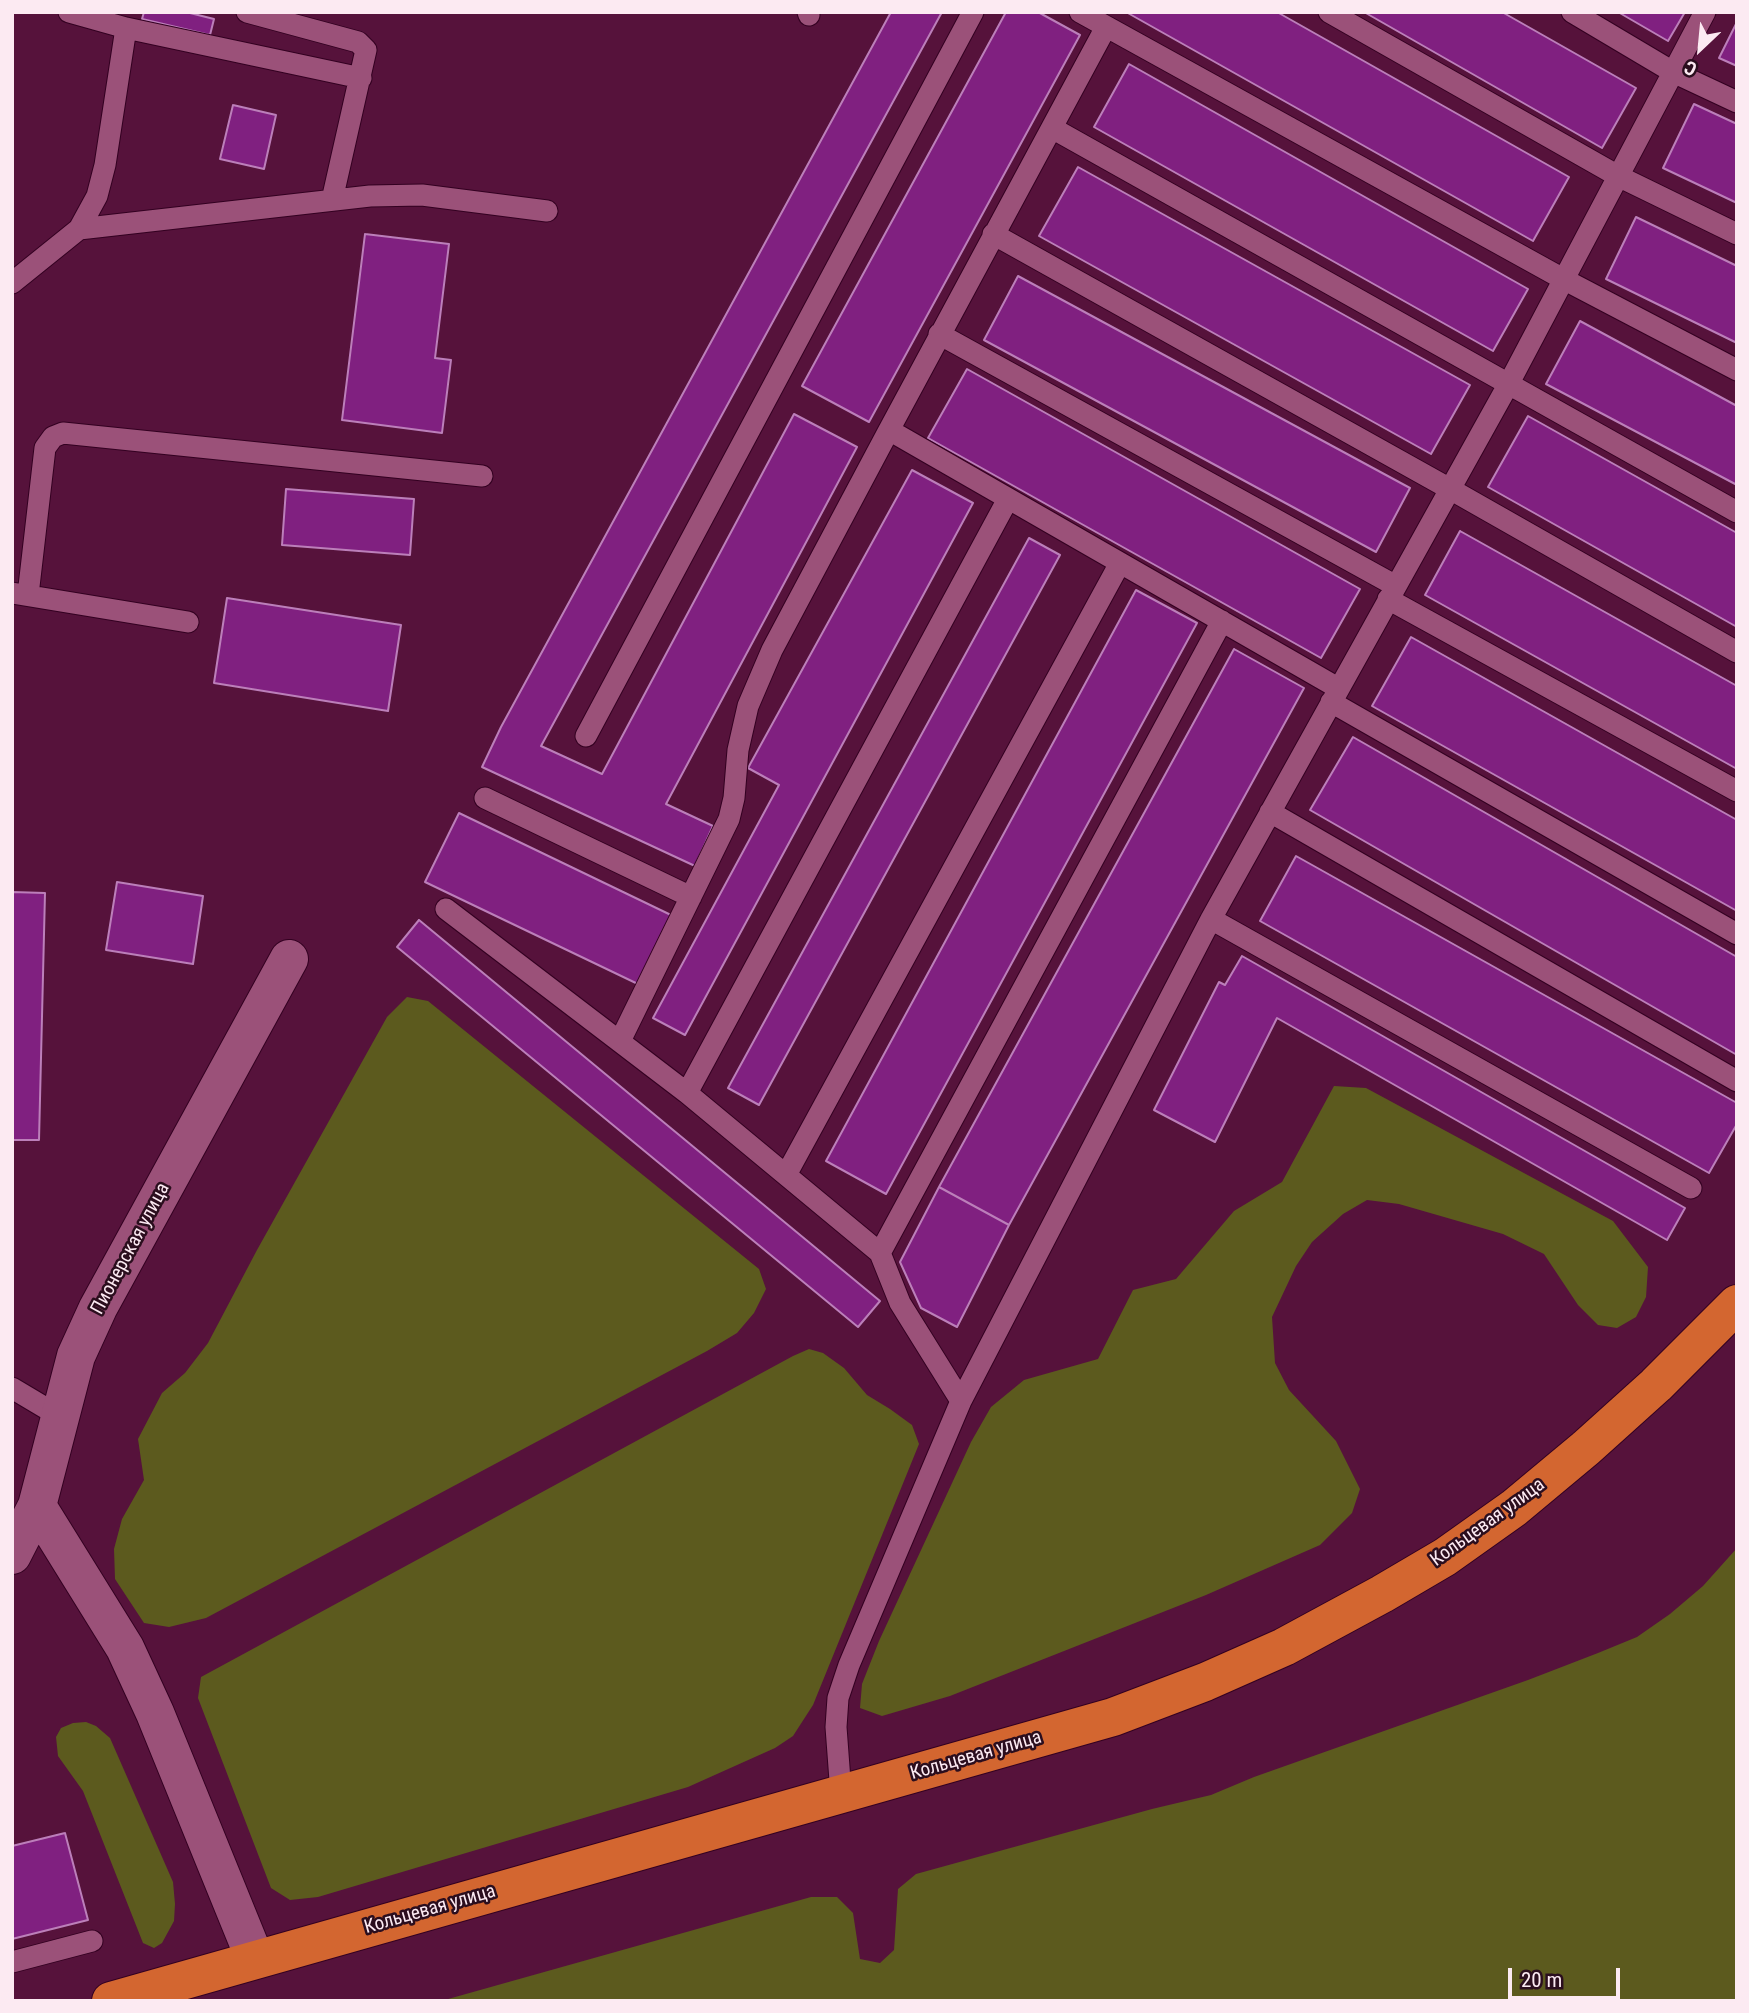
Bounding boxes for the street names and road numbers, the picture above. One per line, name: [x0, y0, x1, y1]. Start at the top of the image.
street label: Пионерская улица: [87, 1179, 175, 1319]
street label: Кольцевая улица: [1426, 1474, 1550, 1572]
street label: Кольцевая улица: [908, 1726, 1044, 1786]
street label: Кольцевая улица: [362, 1880, 498, 1940]

